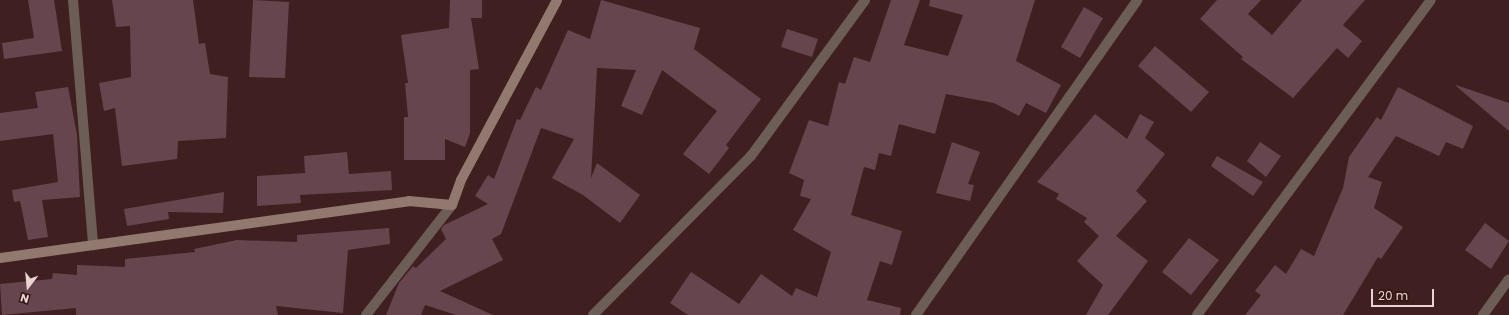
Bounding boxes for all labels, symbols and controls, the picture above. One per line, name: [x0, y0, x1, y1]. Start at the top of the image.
north arrow: [8, 267, 48, 307]
scale bar: [1373, 281, 1436, 307]
text: 20 m: [1378, 287, 1408, 304]
text: N: [19, 290, 31, 307]

